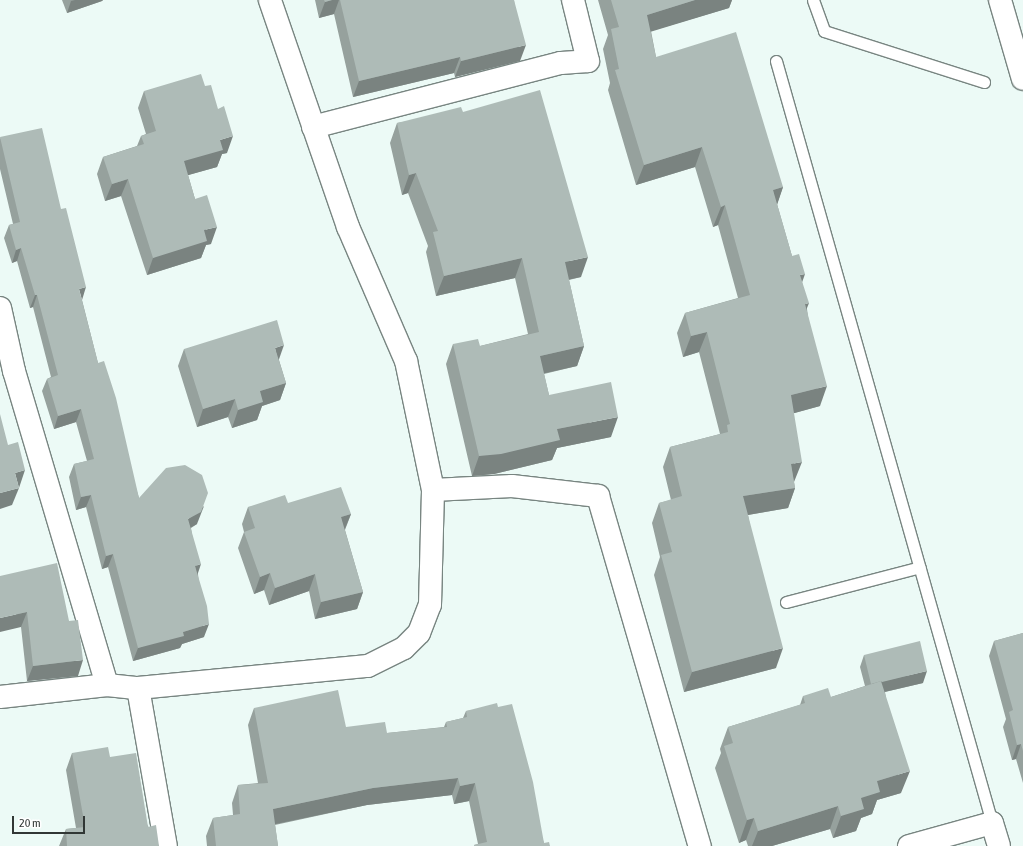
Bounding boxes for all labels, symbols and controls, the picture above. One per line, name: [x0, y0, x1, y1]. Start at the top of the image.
scale bar: [14, 808, 87, 834]
text: 20 m: [19, 816, 41, 830]

